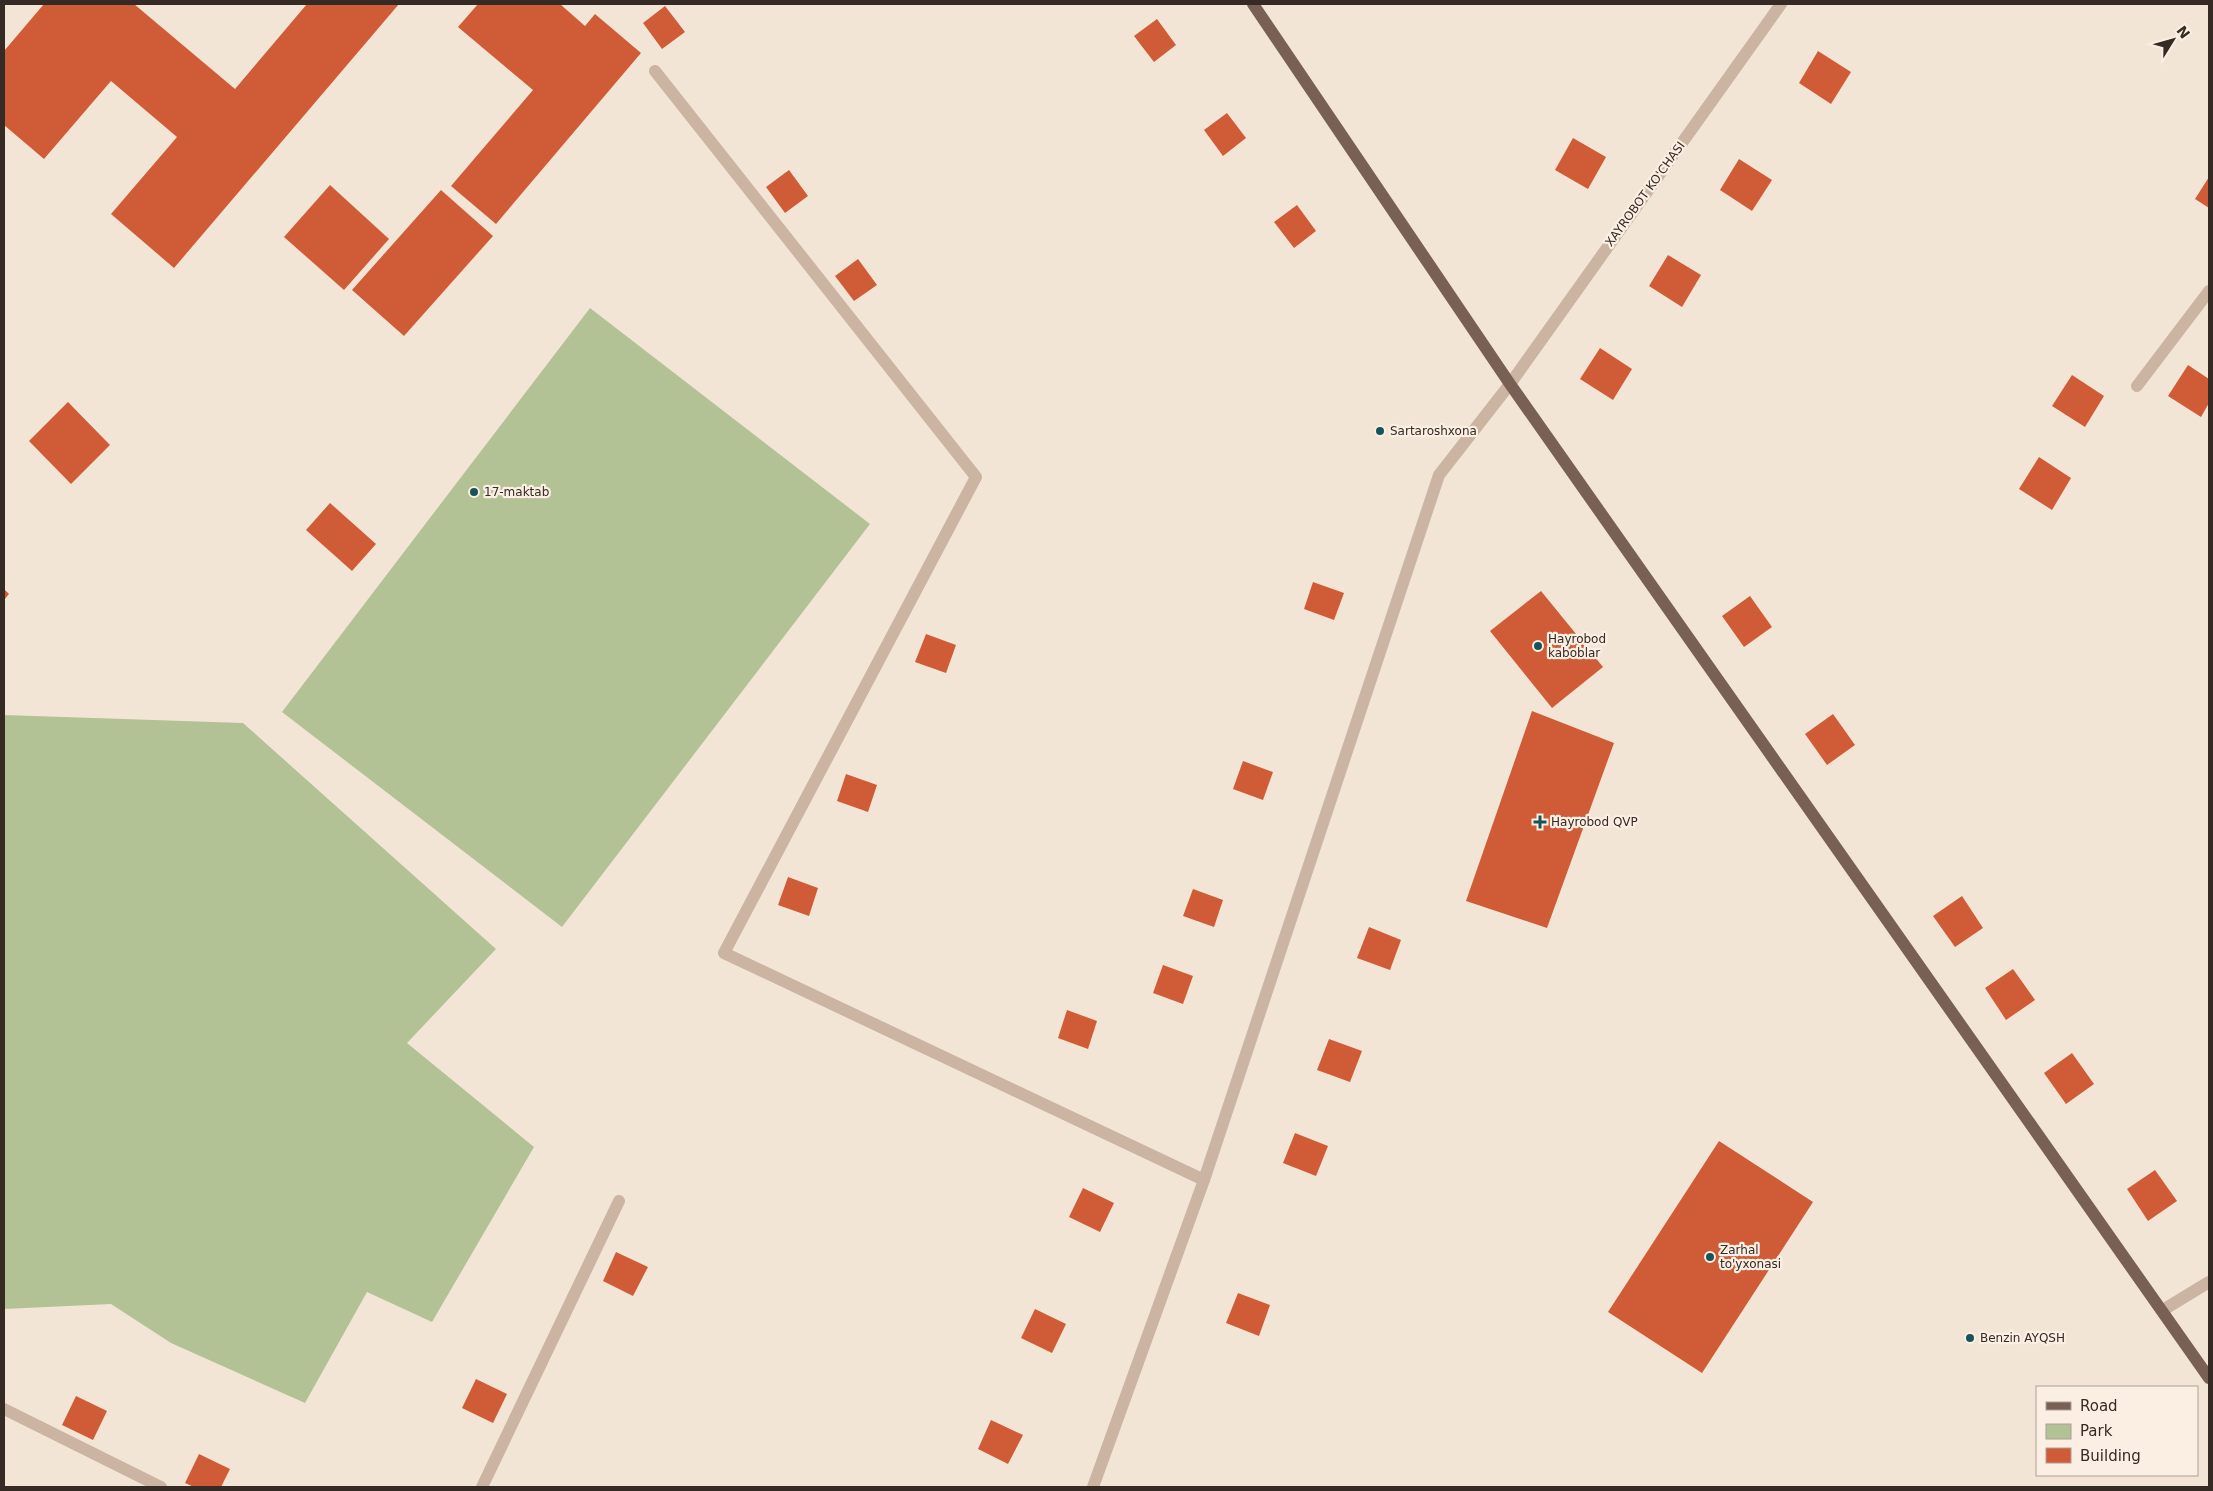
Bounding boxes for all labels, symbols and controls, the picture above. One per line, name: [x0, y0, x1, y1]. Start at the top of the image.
north arrow: [2148, 15, 2198, 65]
text: N: [2173, 23, 2193, 42]
street label: XAYROBOT KO'CHASI: [1602, 139, 1688, 249]
place label: Sartaroshxona: [1390, 424, 1477, 438]
marker: Sartaroshxona: [1374, 425, 1386, 437]
place label: 17-maktab: [484, 485, 549, 499]
marker: 17-maktab: [468, 486, 480, 498]
place label: Hayrobod kaboblar: [1548, 632, 1606, 660]
marker: Hayrobod kaboblar: [1532, 640, 1544, 652]
marker: Hayrobod QVP: [1533, 815, 1547, 829]
place label: Hayrobod QVP: [1551, 815, 1638, 829]
place label: Zarhal to'yxonasi: [1720, 1243, 1781, 1271]
marker: Zarhal to'yxonasi: [1704, 1251, 1716, 1263]
place label: Benzin AYQSH: [1980, 1331, 2065, 1345]
marker: Benzin AYQSH: [1964, 1332, 1976, 1344]
legend: [2036, 1386, 2198, 1476]
text: Road: [2080, 1397, 2118, 1415]
text: Park: [2080, 1422, 2113, 1440]
text: Building: [2080, 1447, 2141, 1465]

